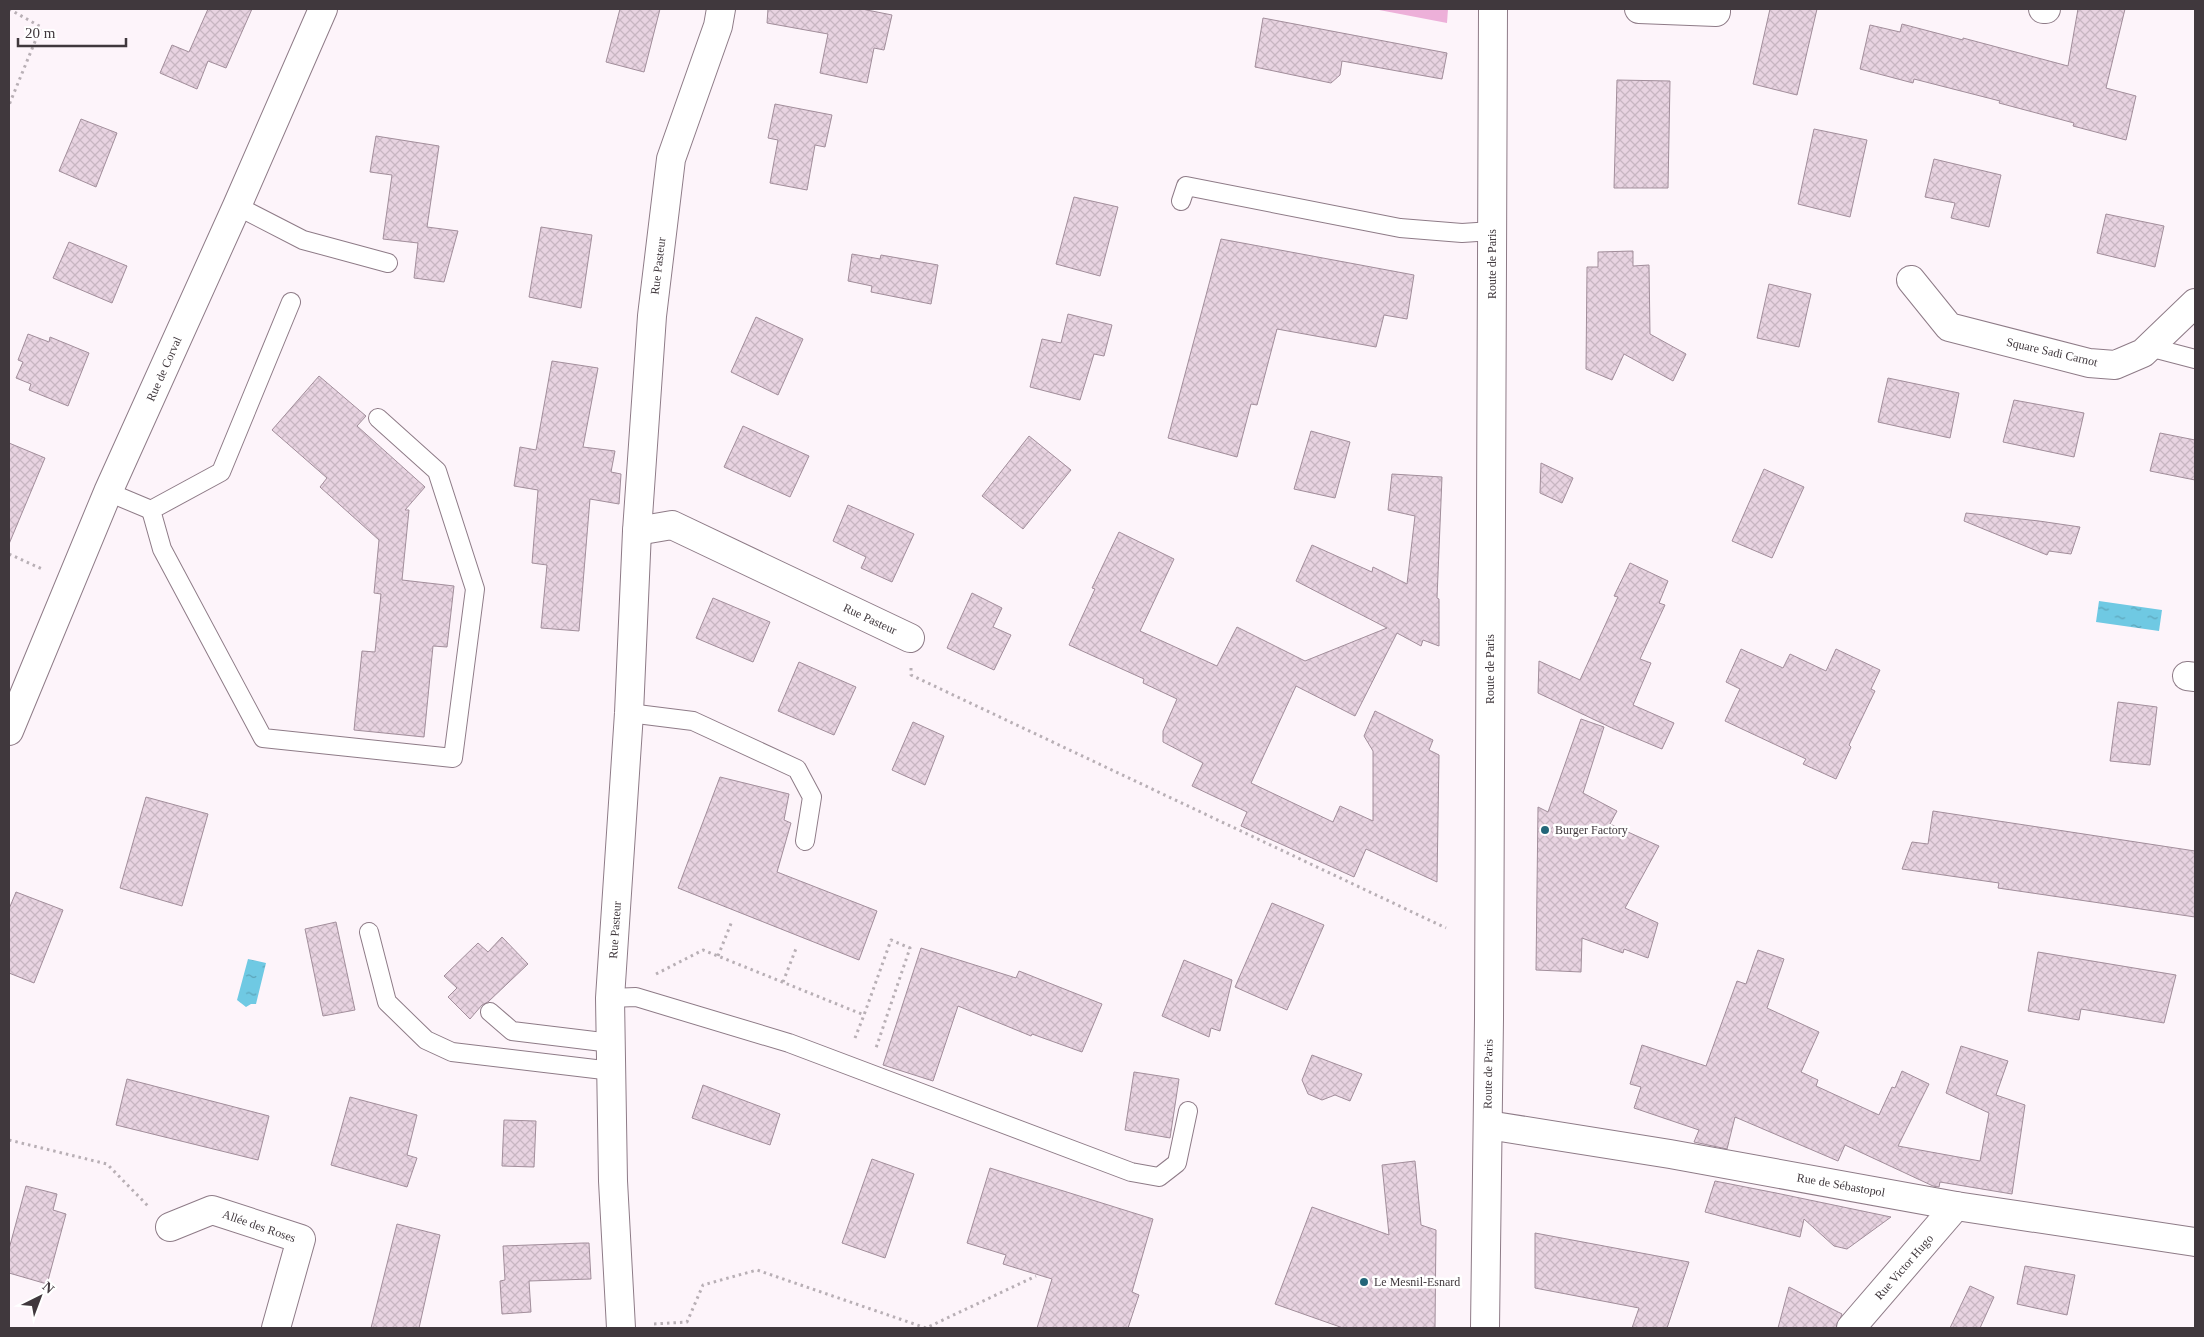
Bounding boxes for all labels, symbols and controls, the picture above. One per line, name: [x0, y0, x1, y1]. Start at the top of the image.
scale bar: [18, 15, 125, 47]
text: 20 m: [25, 25, 56, 41]
street label: Route de Paris: [1485, 229, 1499, 299]
street label: Rue Pasteur: [648, 237, 668, 295]
street label: Rue de Corval: [144, 334, 185, 404]
street label: Square Sadi Carnot: [2005, 335, 2100, 369]
street label: Rue Pasteur: [841, 600, 899, 638]
street label: Route de Paris: [1483, 634, 1497, 704]
place label: Burger Factory: [1555, 823, 1628, 837]
marker: Burger Factory: [1539, 824, 1551, 836]
street label: Rue Pasteur: [606, 901, 624, 959]
street label: Route de Paris: [1480, 1039, 1496, 1109]
street label: Rue de Sébastopol: [1796, 1170, 1887, 1200]
street label: Allée des Roses: [220, 1207, 298, 1245]
street label: Rue Victor Hugo: [1872, 1232, 1936, 1302]
north arrow: [15, 1272, 65, 1322]
place label: Le Mesnil-Esnard: [1374, 1275, 1460, 1289]
marker: Le Mesnil-Esnard: [1358, 1276, 1370, 1288]
text: N: [40, 1279, 57, 1297]

